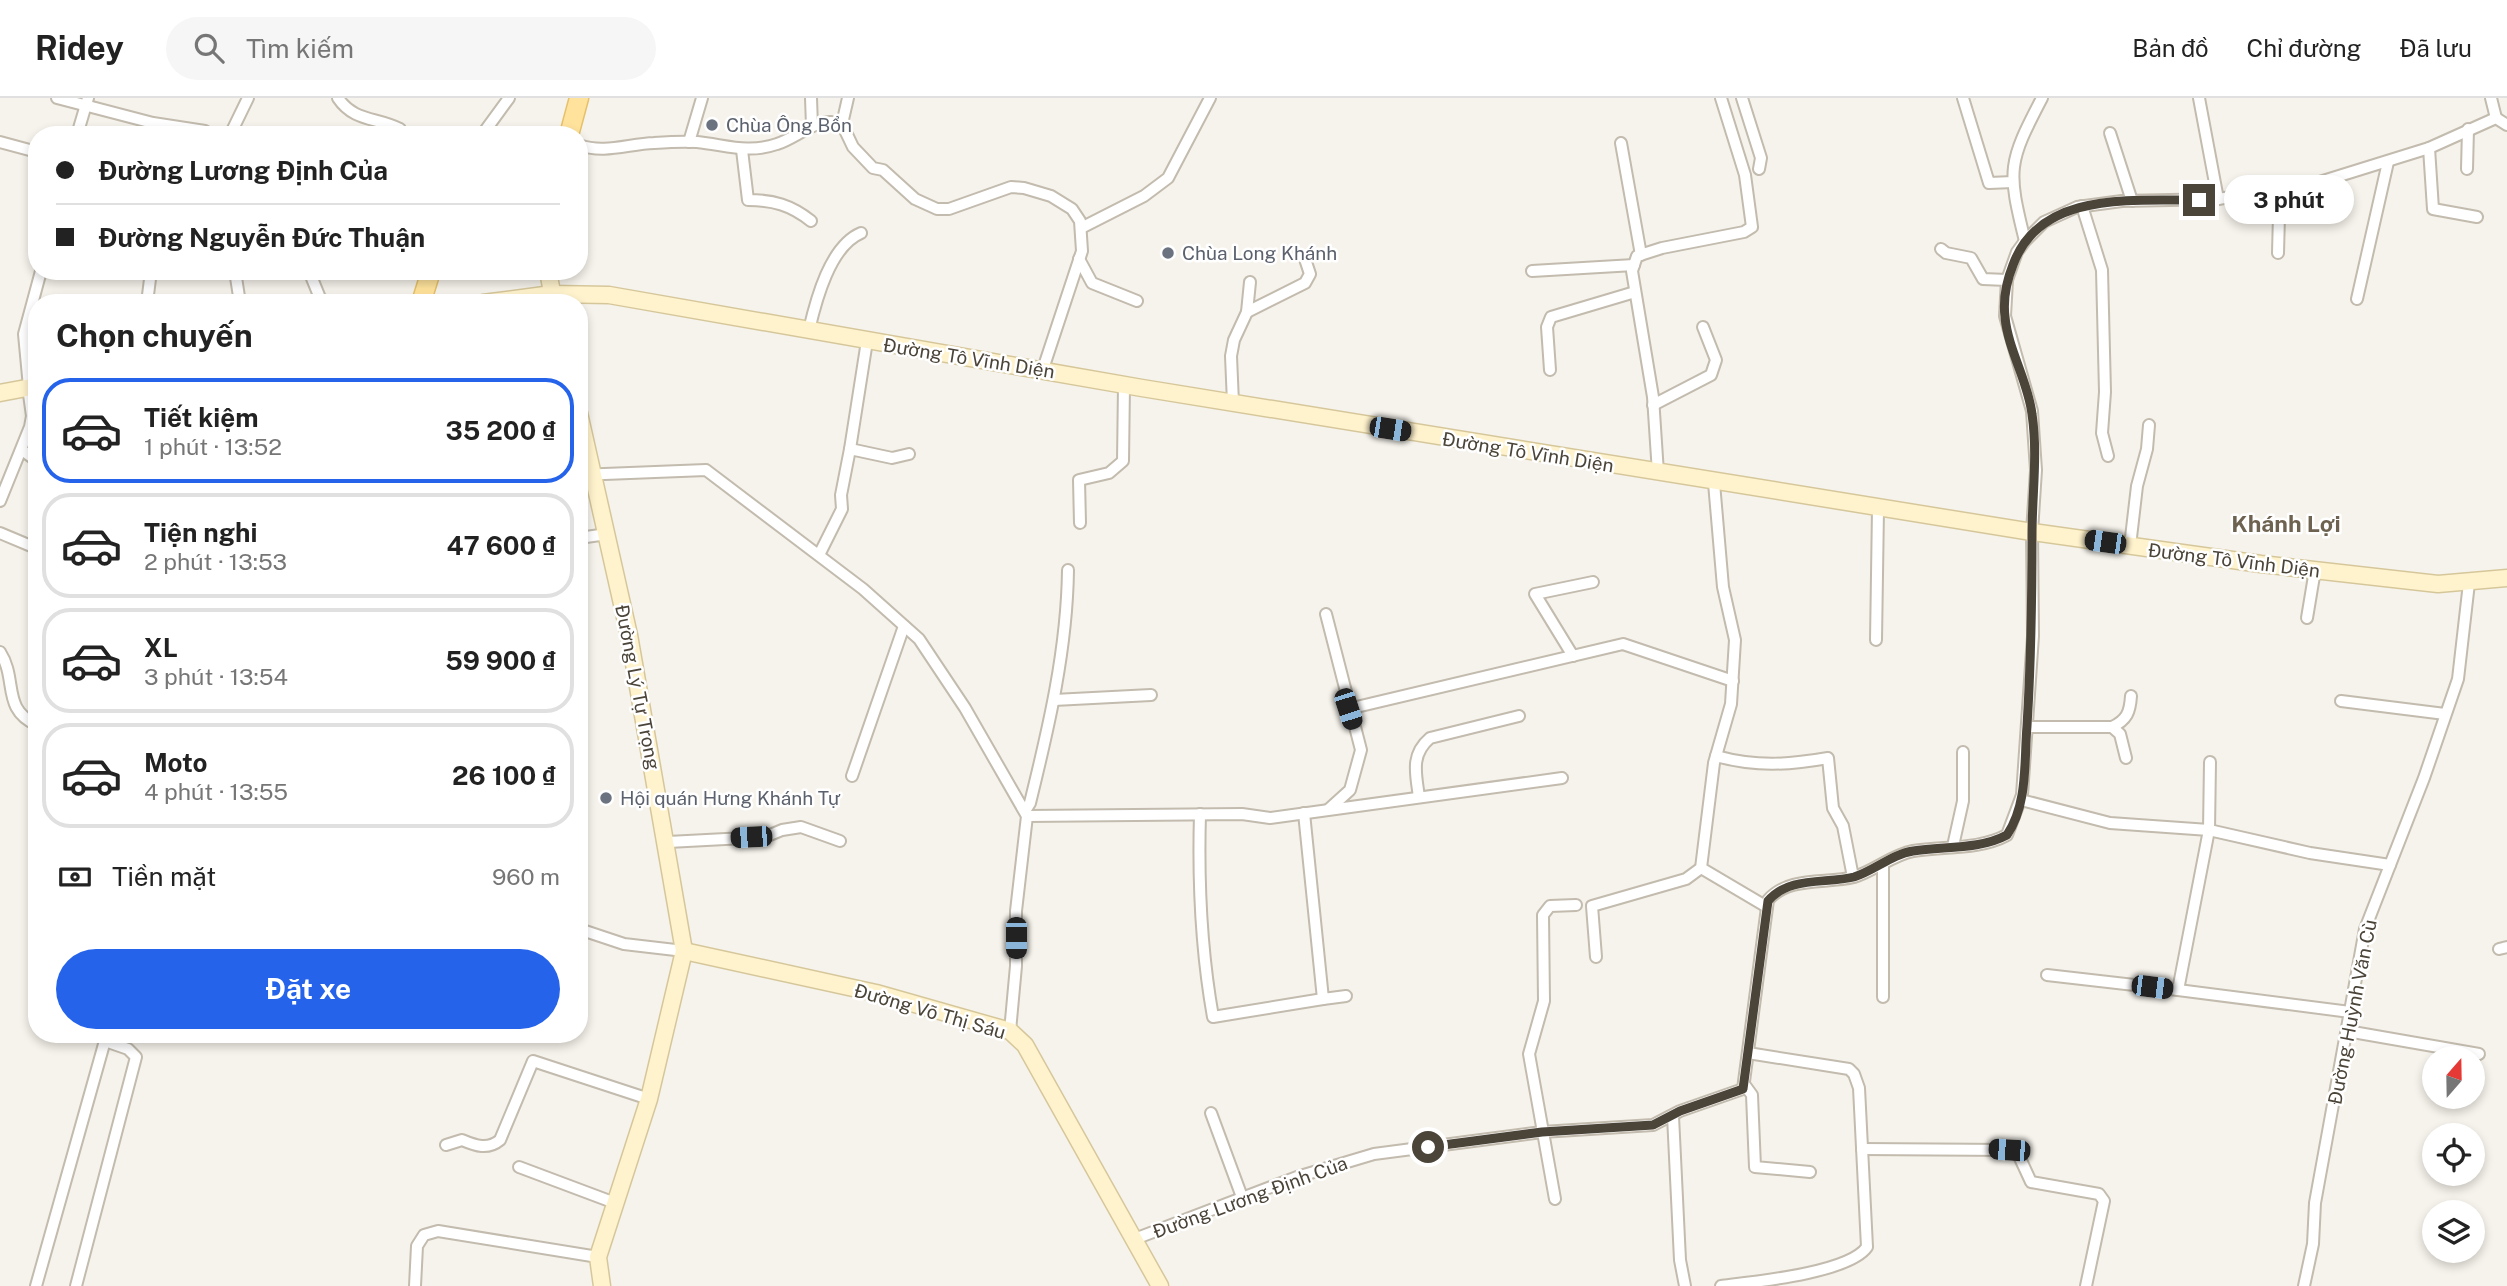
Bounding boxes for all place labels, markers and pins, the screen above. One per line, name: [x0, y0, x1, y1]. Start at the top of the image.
place label: Chùa Ông Bổn: [726, 114, 852, 136]
marker: Chùa Ông Bổn: [704, 117, 720, 133]
place label: Chùa Long Khánh: [1182, 242, 1337, 264]
marker: Chùa Long Khánh: [1160, 245, 1176, 261]
place label: Hội quán Hưng Khánh Tự: [620, 787, 841, 809]
marker: Hội quán Hưng Khánh Tự: [598, 790, 614, 806]

